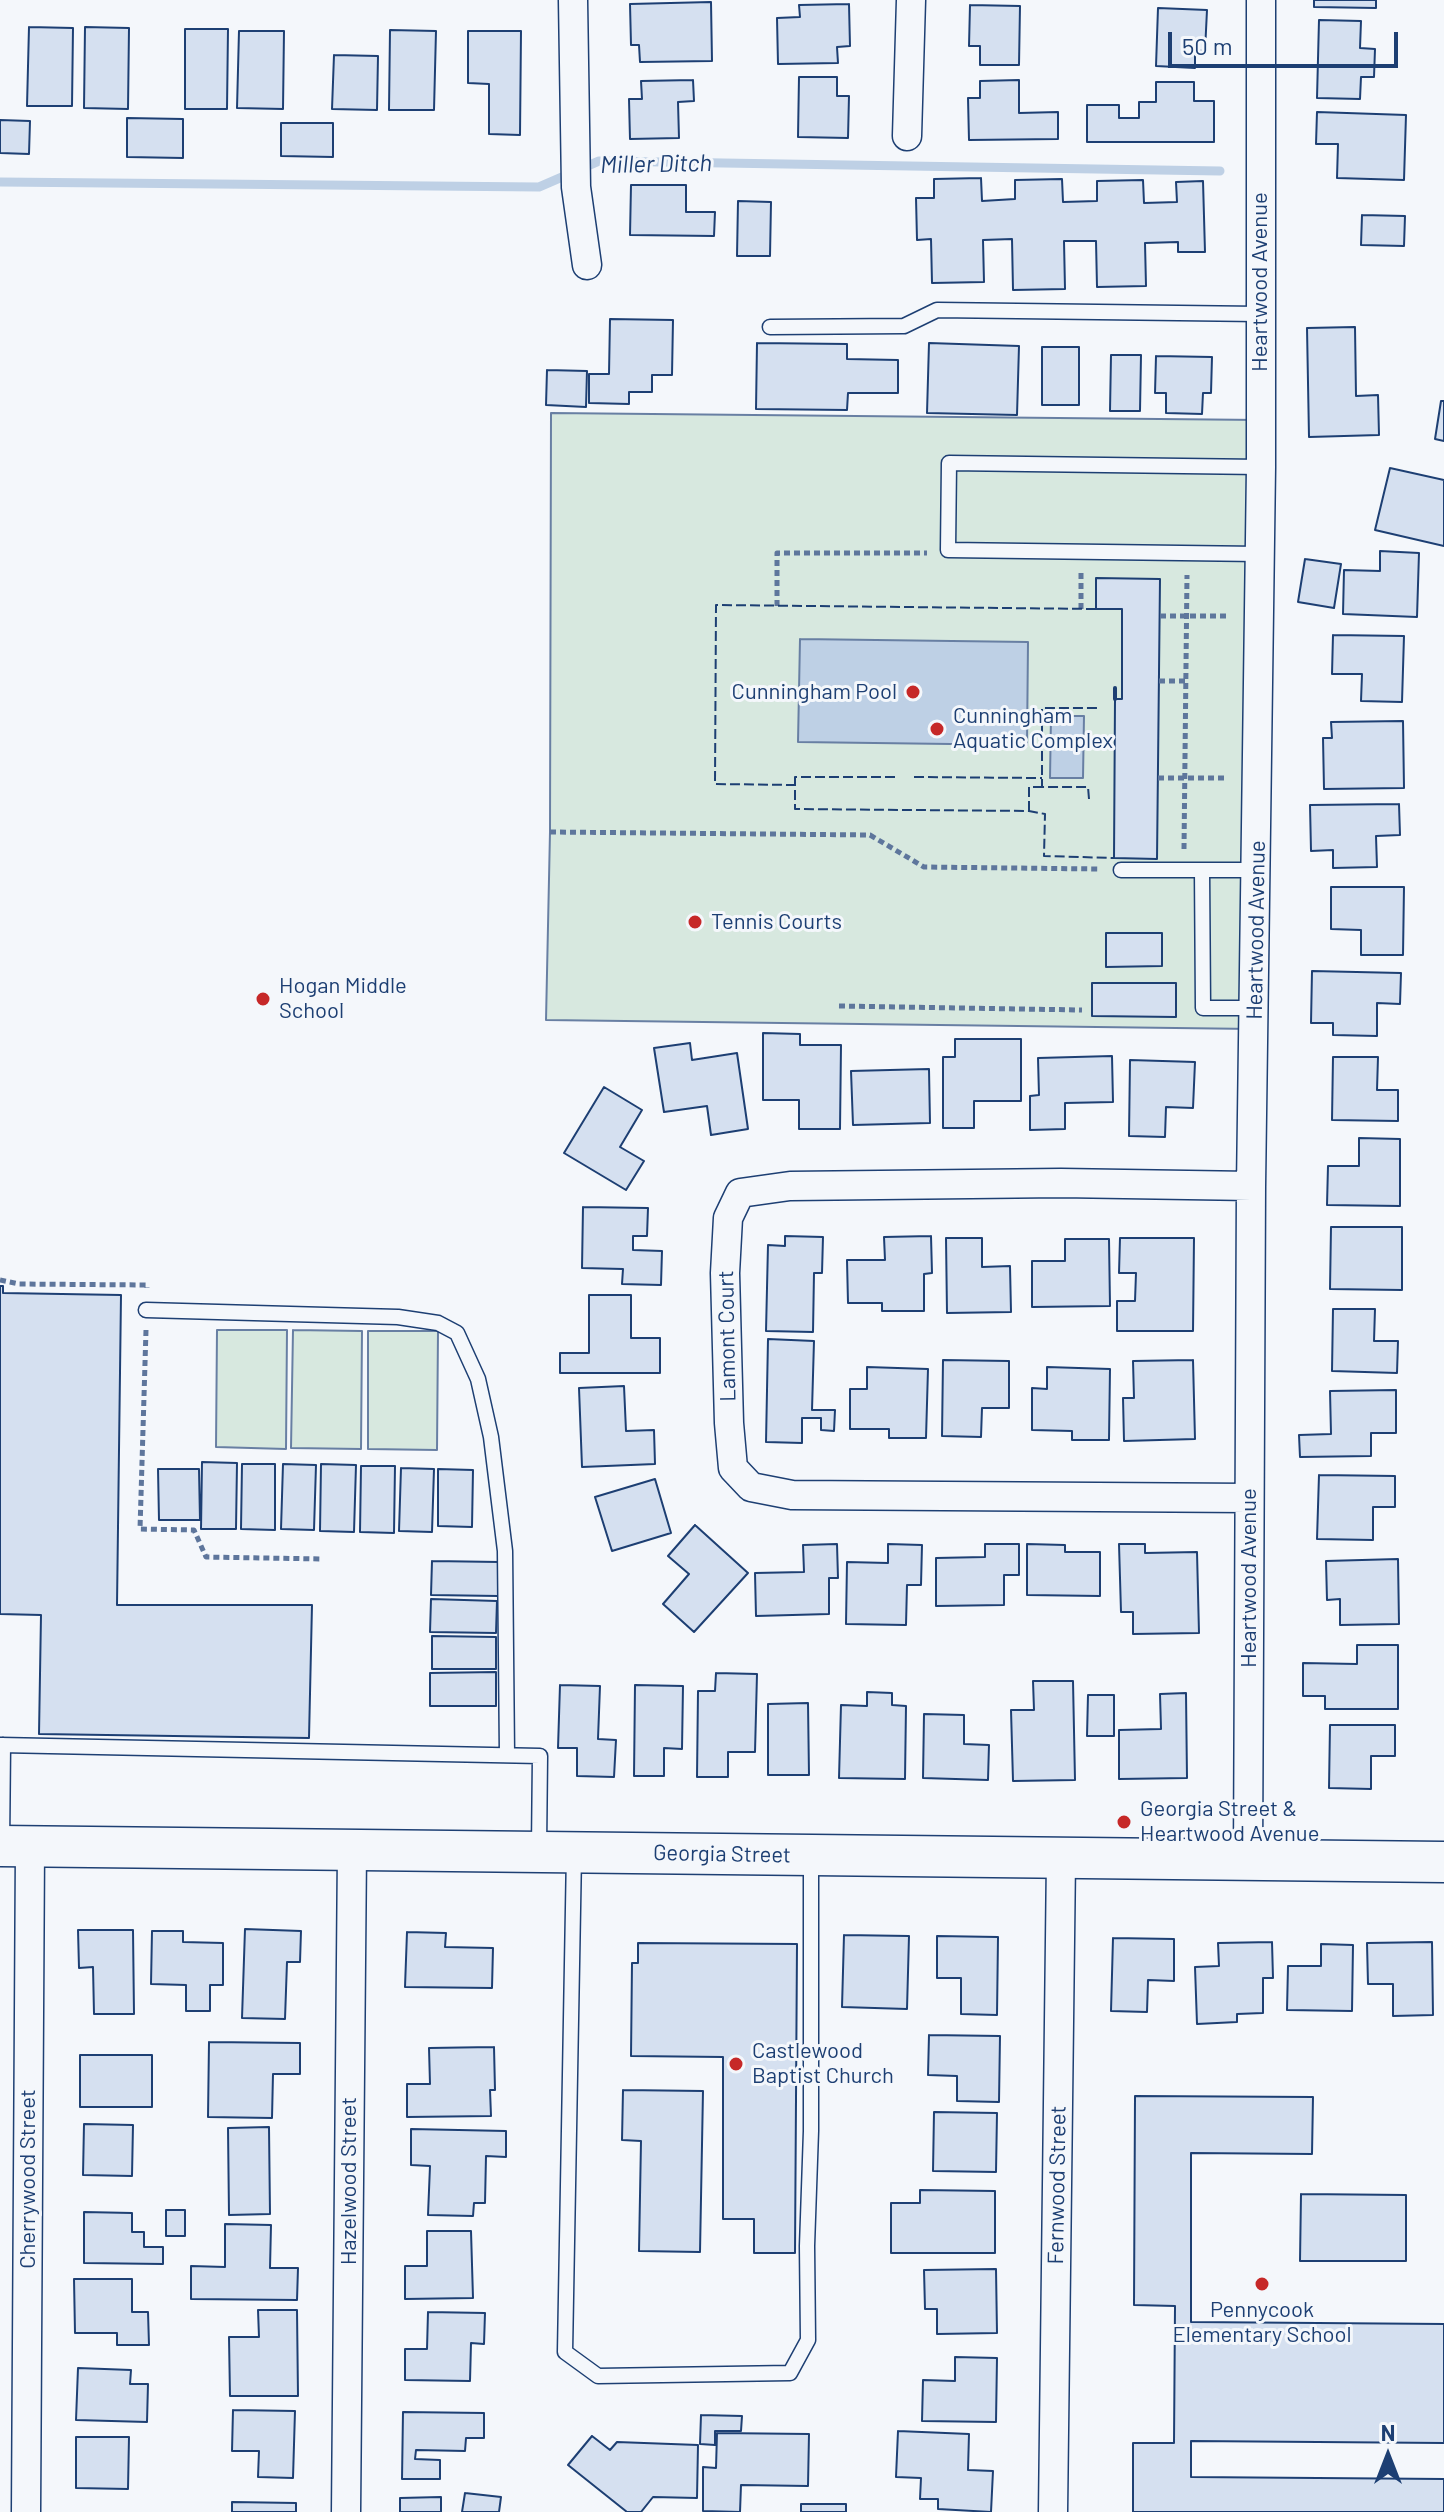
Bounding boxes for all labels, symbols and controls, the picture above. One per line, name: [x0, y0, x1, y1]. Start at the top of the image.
scale bar: [1172, 16, 1402, 66]
text: 50 m: [1182, 31, 1233, 60]
water label: Miller Ditch: [600, 149, 712, 179]
street label: Heartwood Avenue: [1247, 192, 1273, 372]
place label: Cunningham Pool: [732, 679, 897, 705]
marker: Cunningham Pool: [904, 683, 922, 701]
place label: Cunningham Aquatic Complex: [953, 703, 1113, 754]
marker: Cunningham Aquatic Complex: [928, 720, 946, 738]
street label: Heartwood Avenue: [1241, 840, 1271, 1020]
place label: Tennis Courts: [711, 909, 842, 935]
marker: Tennis Courts: [686, 913, 704, 931]
place label: Hogan Middle School: [279, 973, 407, 1024]
marker: Hogan Middle School: [254, 990, 272, 1008]
street label: Lamont Court: [713, 1270, 741, 1402]
street label: Heartwood Avenue: [1236, 1488, 1262, 1668]
place label: Georgia Street & Heartwood Avenue: [1140, 1796, 1319, 1848]
marker: Georgia Street & Heartwood Avenue: [1115, 1813, 1133, 1831]
street label: Georgia Street: [653, 1840, 791, 1868]
place label: Castlewood Baptist Church: [752, 2038, 894, 2090]
marker: Castlewood Baptist Church: [727, 2055, 745, 2073]
street label: Cherrywood Street: [15, 2089, 41, 2269]
street label: Hazelwood Street: [336, 2097, 362, 2265]
street label: Fernwood Street: [1042, 2105, 1072, 2265]
marker: Pennycook Elementary School: [1253, 2275, 1271, 2293]
place label: Pennycook Elementary School: [1172, 2297, 1352, 2348]
north arrow: [1348, 2416, 1428, 2496]
text: N: [1381, 2419, 1395, 2445]

